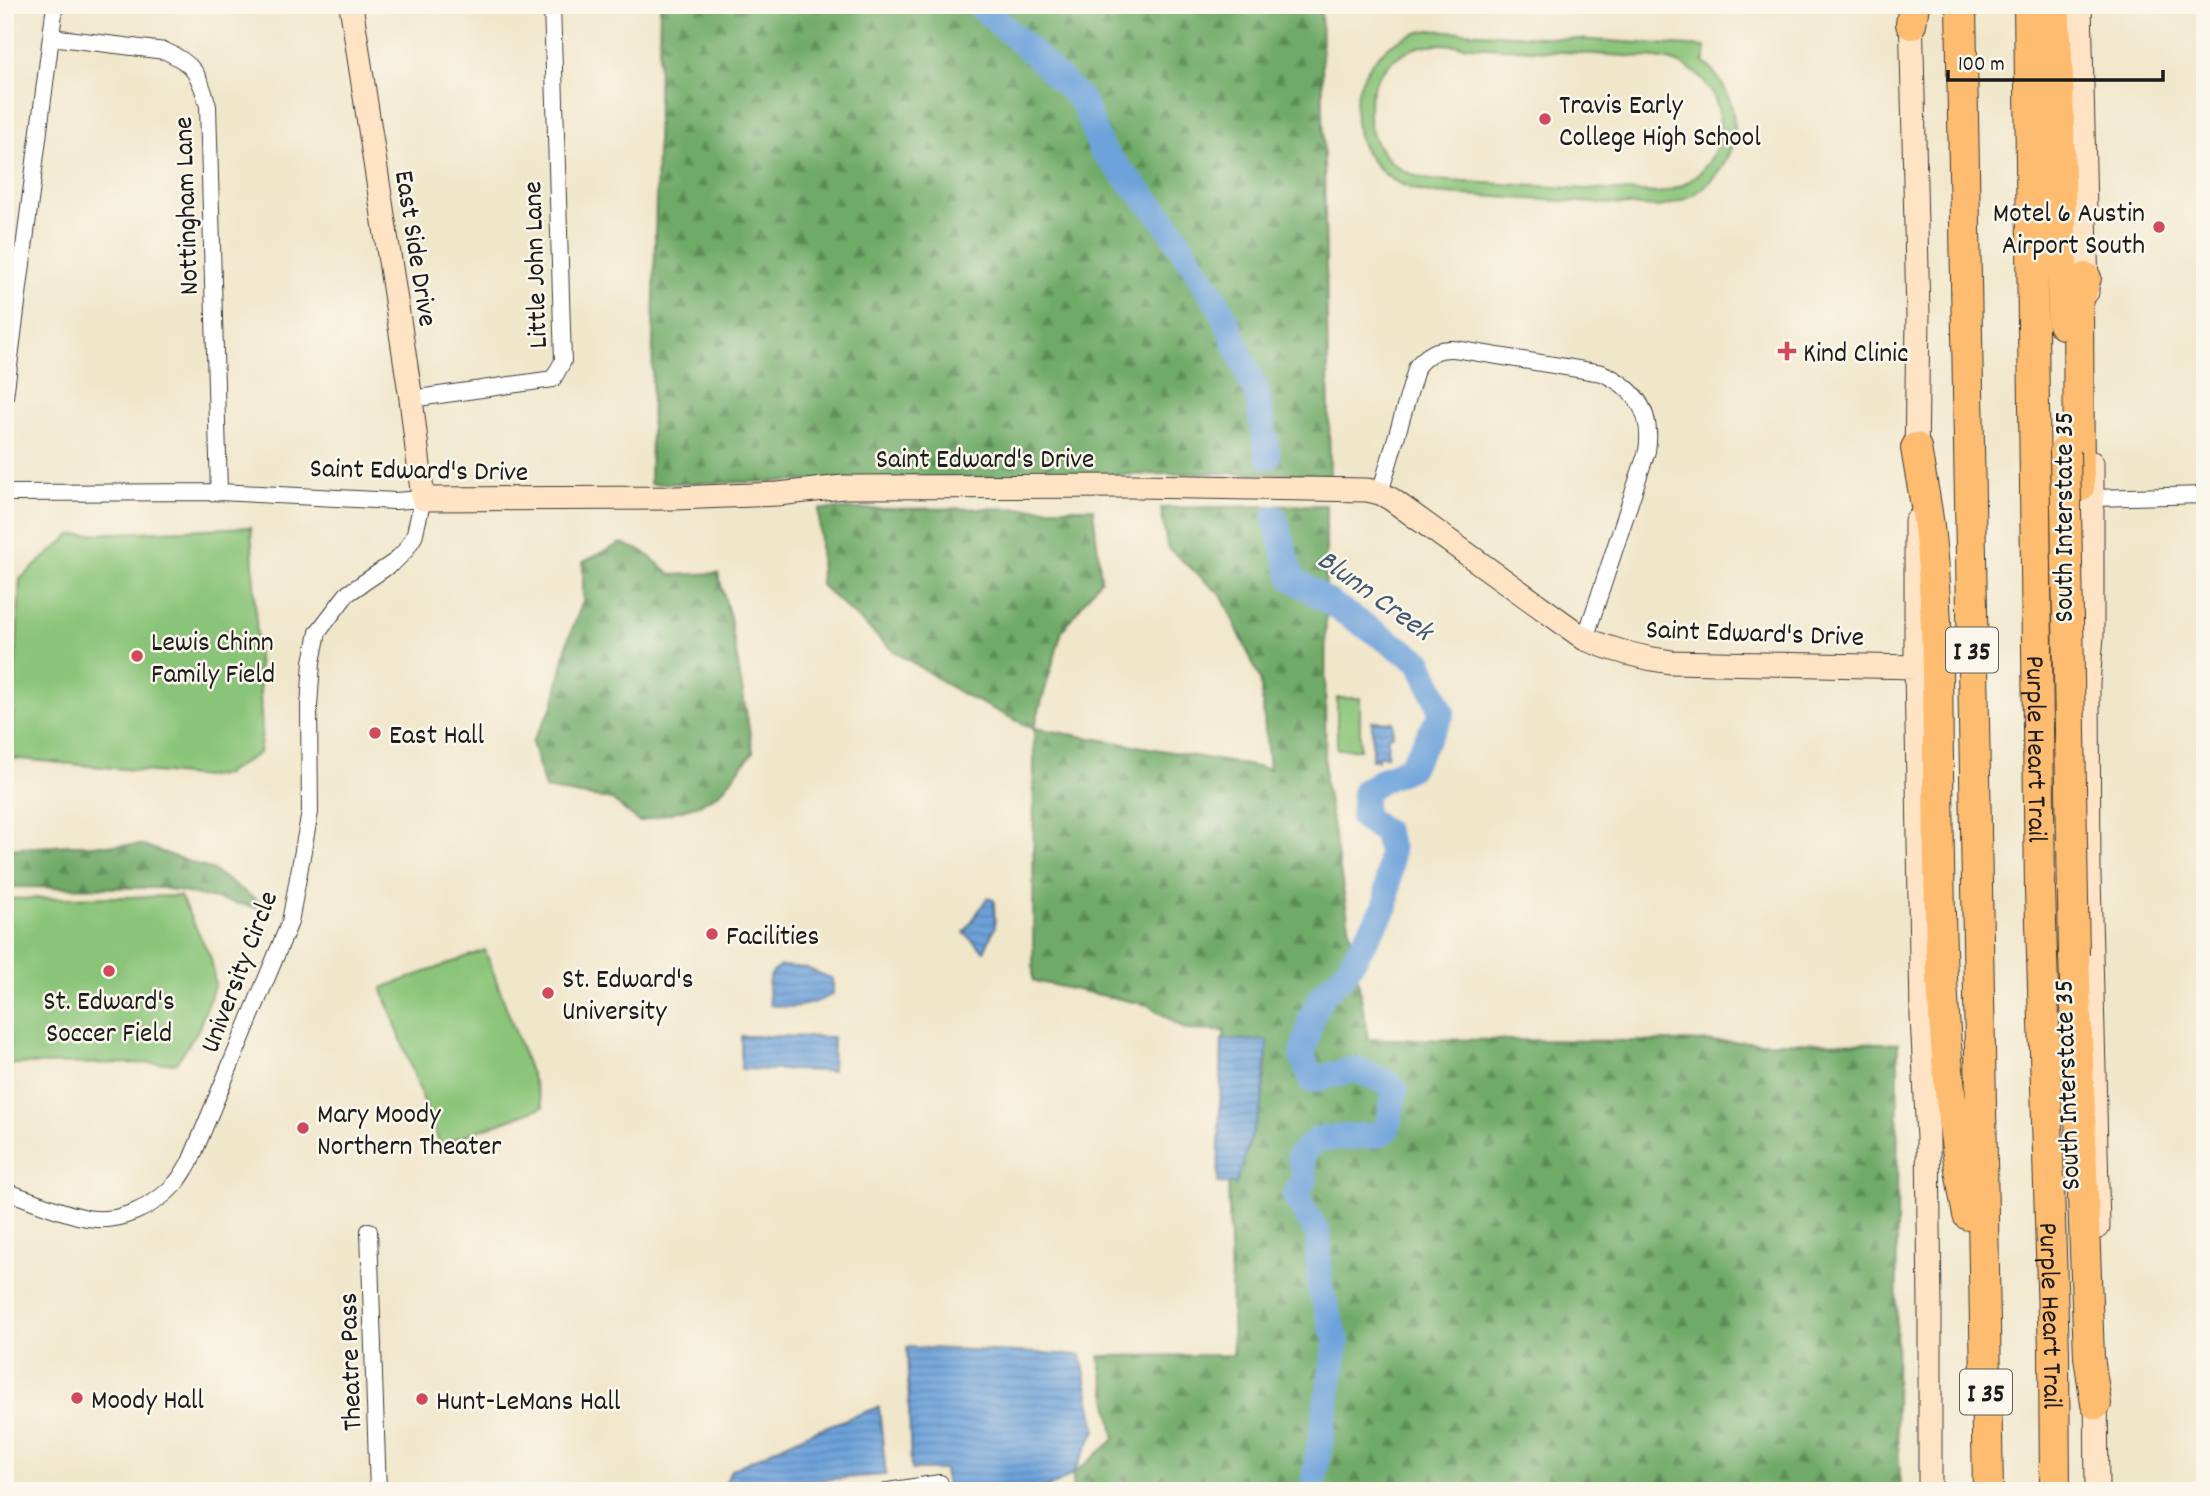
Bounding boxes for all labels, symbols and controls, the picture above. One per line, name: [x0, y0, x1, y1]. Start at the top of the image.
scale bar: [1948, 38, 2163, 82]
text: 100 m: [1958, 51, 2005, 81]
place label: Travis Early College High School: [1559, 88, 1761, 160]
marker: Travis Early College High School: [1537, 111, 1553, 127]
street label: Nottingham Lane: [166, 116, 212, 296]
street label: East Side Drive: [381, 168, 445, 330]
street label: Little John Lane: [515, 181, 561, 349]
place label: Motel 6 Austin Airport South: [1993, 196, 2145, 268]
marker: Motel 6 Austin Airport South: [2151, 219, 2167, 235]
place label: Kind Clinic: [1803, 336, 1908, 376]
marker: Kind Clinic: [1777, 341, 1797, 361]
street label: South Interstate 35: [2047, 412, 2087, 622]
street label: Saint Edward's Drive: [876, 442, 1094, 482]
street label: Saint Edward's Drive: [309, 451, 528, 495]
water label: Blunn Creek: [1307, 541, 1442, 656]
street label: Saint Edward's Drive: [1645, 612, 1865, 660]
place label: Lewis Chinn Family Field: [151, 625, 275, 697]
road number: I 35: [1946, 628, 1998, 672]
marker: Lewis Chinn Family Field: [129, 648, 145, 664]
street label: Purple Heart Trail: [2012, 655, 2054, 843]
place label: East Hall: [389, 718, 485, 758]
marker: East Hall: [367, 725, 383, 741]
street label: University Circle: [192, 886, 291, 1060]
place label: Facilities: [726, 919, 819, 959]
marker: Facilities: [704, 926, 720, 942]
place label: St. Edward's University: [562, 962, 694, 1034]
marker: St. Edward's Soccer Field: [101, 963, 117, 979]
street label: South Interstate 35: [2046, 979, 2094, 1191]
place label: St. Edward's Soccer Field: [43, 984, 175, 1056]
marker: St. Edward's University: [540, 985, 556, 1001]
place label: Mary Moody Northern Theater: [317, 1097, 502, 1169]
marker: Mary Moody Northern Theater: [295, 1120, 311, 1136]
street label: Purple Heart Trail: [2025, 1222, 2069, 1410]
street label: Theatre Pass: [331, 1292, 375, 1432]
road number: I 35: [1960, 1370, 2012, 1414]
place label: Moody Hall: [91, 1383, 204, 1423]
place label: Hunt-LeMans Hall: [436, 1384, 621, 1424]
marker: Moody Hall: [69, 1390, 85, 1406]
marker: Hunt-LeMans Hall: [414, 1391, 430, 1407]

